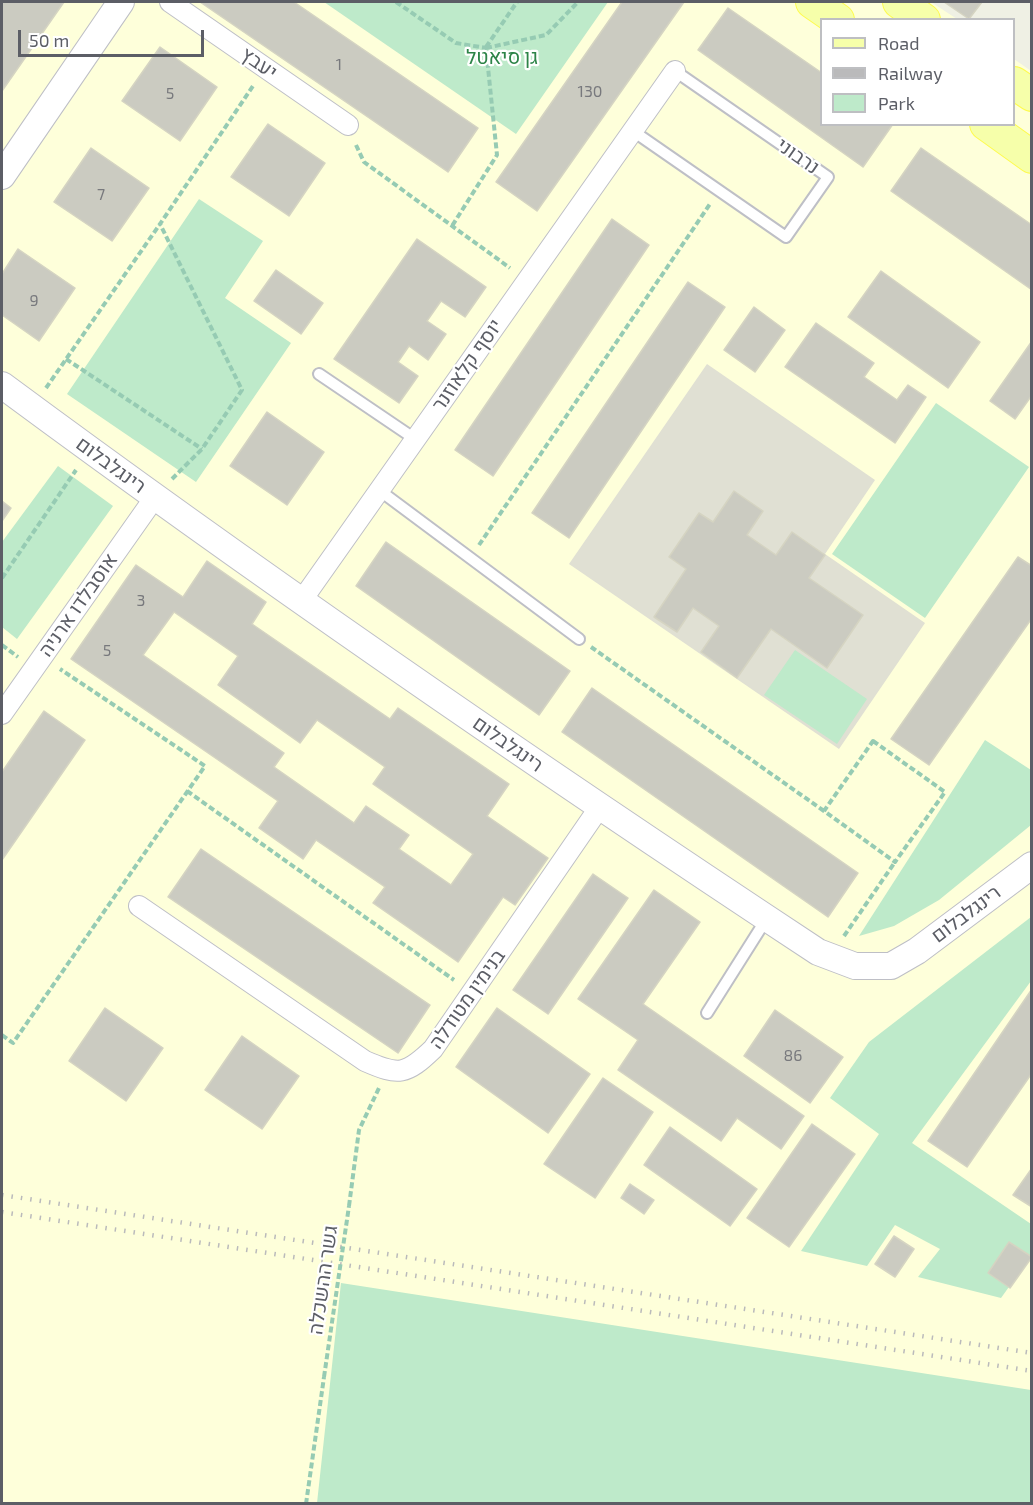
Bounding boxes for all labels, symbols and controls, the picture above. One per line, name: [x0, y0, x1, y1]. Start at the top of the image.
scale bar: [21, 18, 207, 56]
legend: [820, 18, 1015, 126]
text: 50 m: [29, 29, 69, 51]
text: Road: [878, 32, 919, 54]
street label: יעבץ: [236, 42, 282, 84]
park label: גן סיאטל: [466, 45, 538, 69]
house number: 1: [336, 55, 342, 75]
text: Railway: [878, 62, 943, 84]
house number: 130: [578, 82, 602, 102]
house number: 5: [166, 84, 174, 104]
text: Park: [878, 92, 915, 114]
street label: נרבוני: [772, 133, 824, 179]
house number: 7: [97, 185, 105, 205]
house number: 9: [29, 291, 39, 311]
street label: יוסף קלאוזנר: [427, 314, 507, 416]
street label: רינגלבלום: [71, 432, 151, 498]
street label: אוסבלדו ארניה: [34, 549, 122, 661]
house number: 3: [137, 591, 145, 611]
house number: 5: [103, 641, 111, 661]
street label: רינגלבלום: [468, 711, 548, 777]
street label: רינגלבלום: [927, 880, 1005, 948]
street label: בנימין מטודלה: [424, 945, 510, 1053]
house number: 86: [784, 1046, 802, 1066]
street label: גשר ההשכלה: [303, 1224, 343, 1336]

